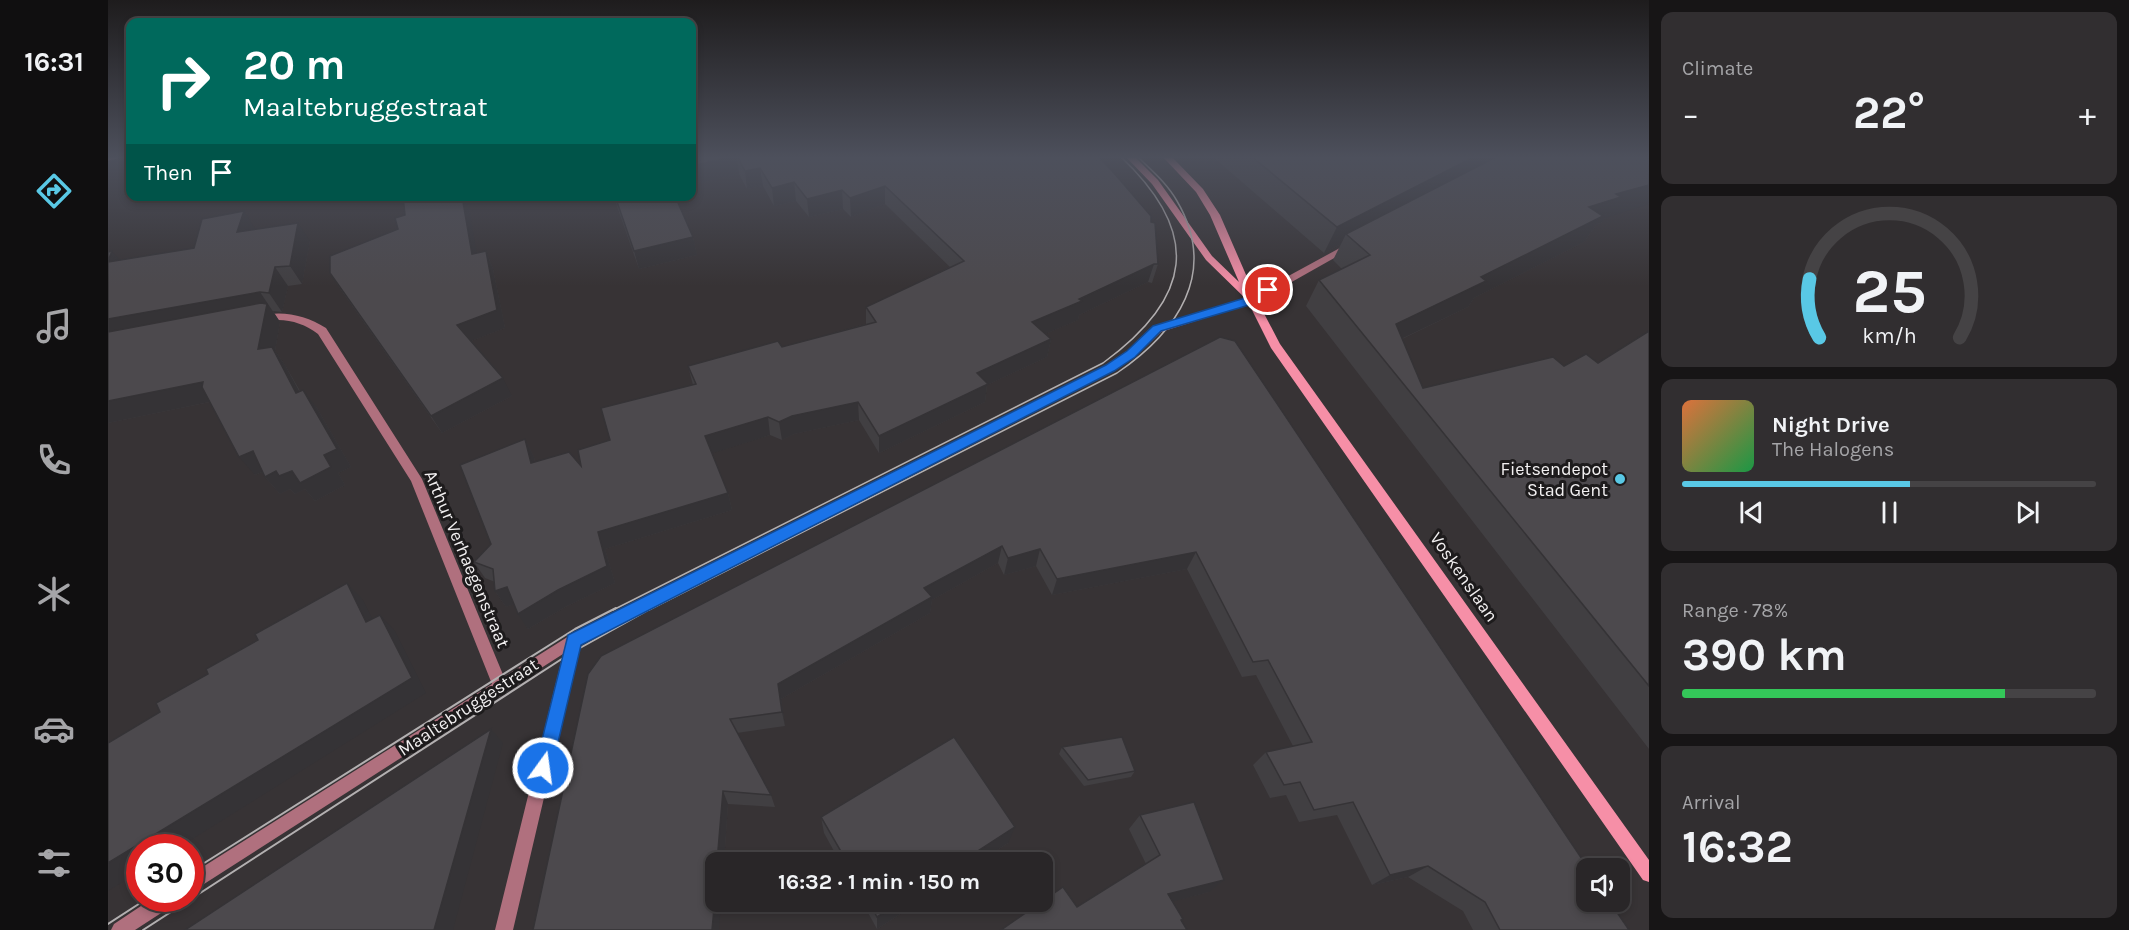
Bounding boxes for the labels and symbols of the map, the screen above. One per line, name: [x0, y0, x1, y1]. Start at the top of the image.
pin: [1242, 264, 1293, 315]
place label: Fietsendepot Stad Gent: [1501, 458, 1608, 501]
street label: Arthur Verhaegenstraat: [420, 467, 515, 651]
marker: Fietsendepot Stad Gent: [1613, 472, 1627, 486]
street label: Voskenslaan: [1425, 528, 1503, 626]
street label: Maaltebruggestraat: [394, 653, 543, 761]
position arrow: [511, 736, 575, 800]
speed limit sign: 30: [126, 834, 204, 912]

